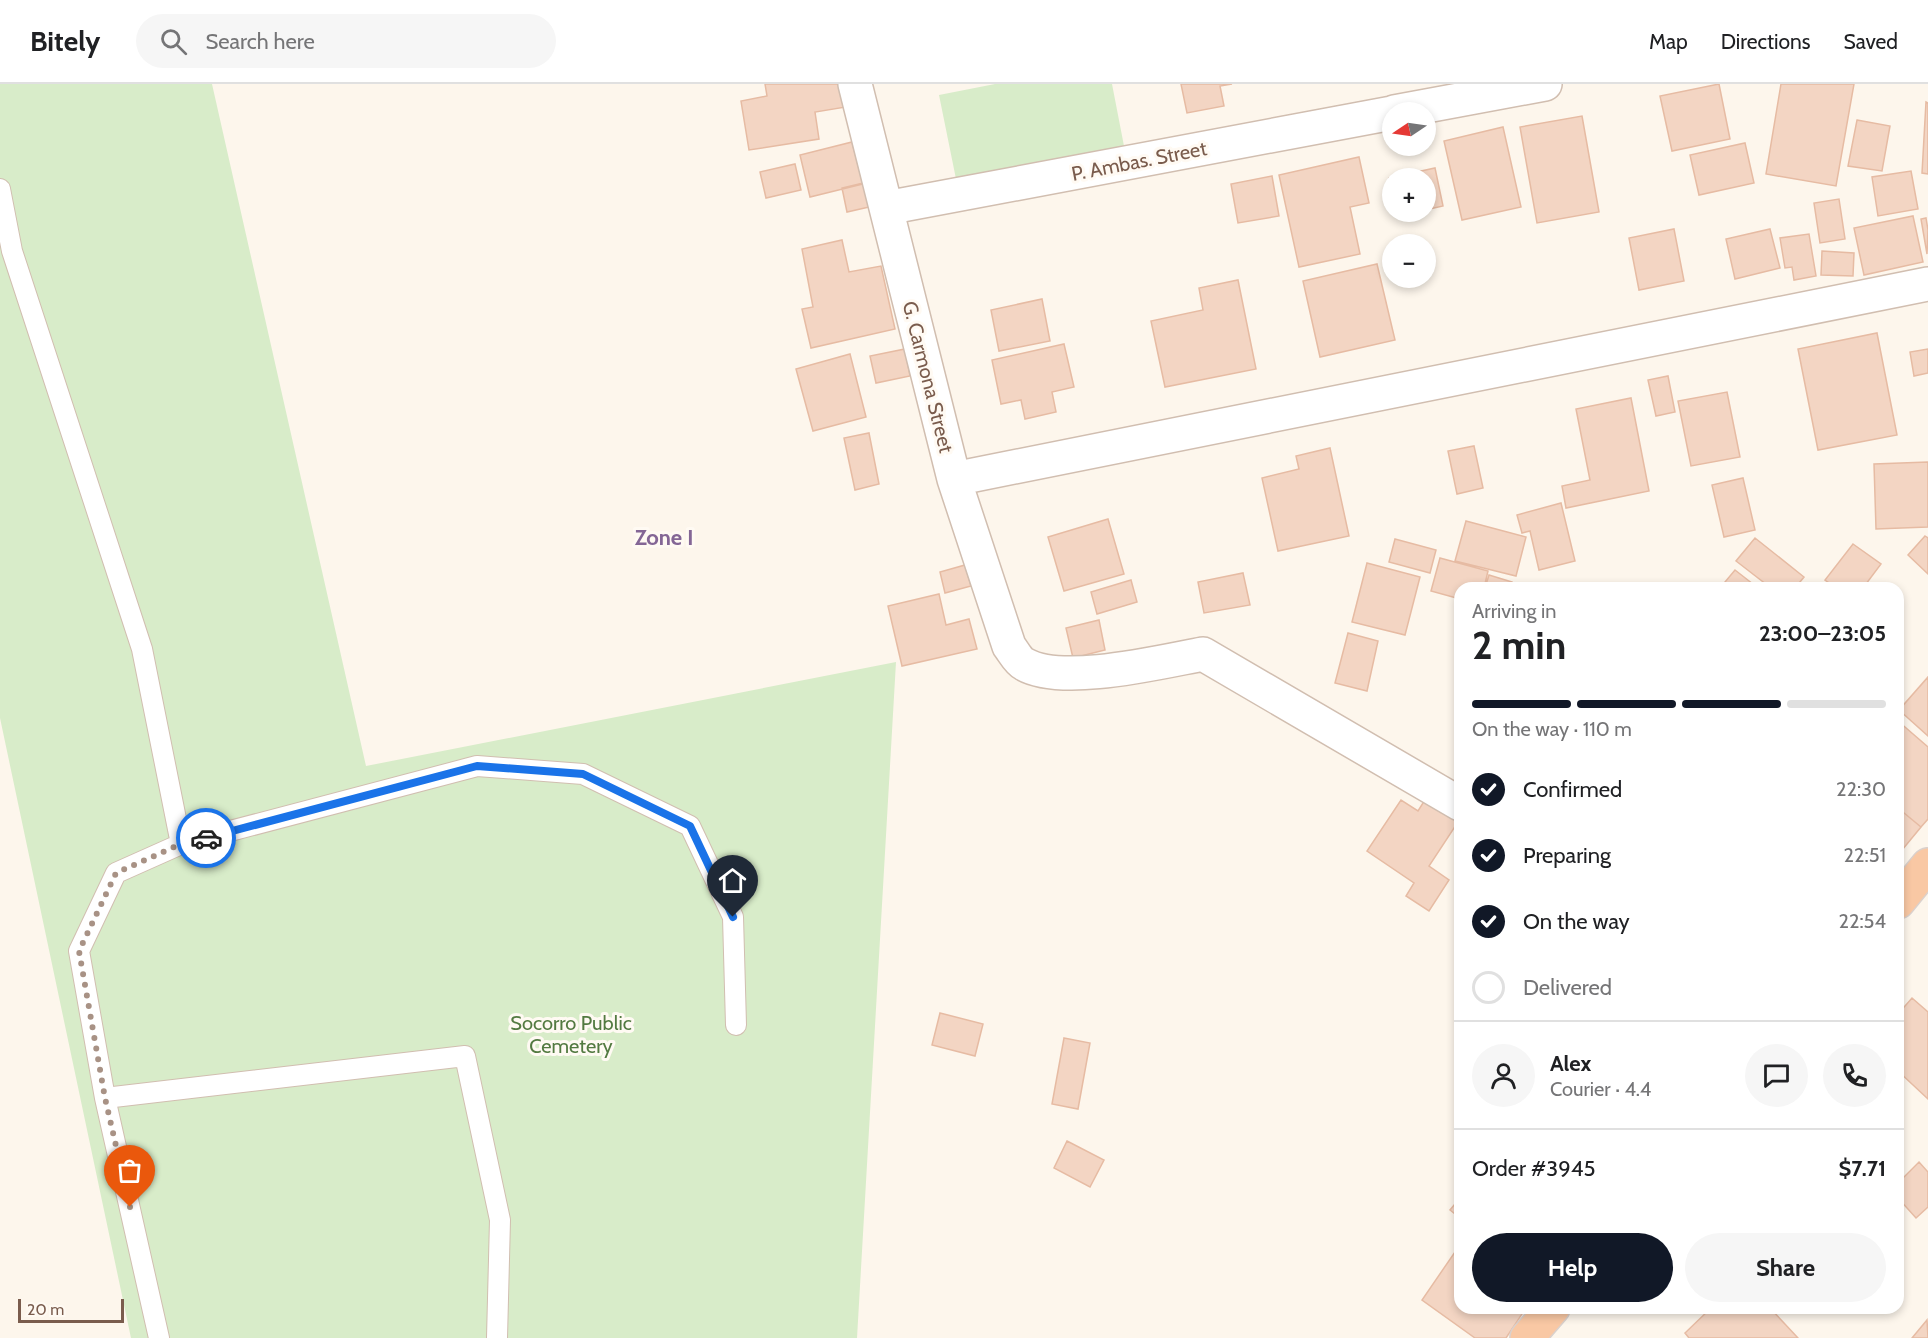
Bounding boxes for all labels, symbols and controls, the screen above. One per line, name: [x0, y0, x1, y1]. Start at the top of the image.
search box: [136, 14, 556, 68]
text: Bitely: [30, 24, 100, 58]
icon: search: [157, 25, 190, 58]
text: Search here: [205, 28, 315, 55]
text: Map: [1649, 29, 1688, 54]
text: Directions: [1721, 29, 1810, 54]
text: Saved: [1843, 29, 1898, 54]
north arrow: [1382, 102, 1436, 156]
map controls: [1382, 102, 1436, 288]
street label: P. Ambas. Street: [1069, 136, 1209, 186]
button: +: [1382, 168, 1436, 222]
button: −: [1382, 234, 1436, 288]
street label: G. Carmona Street: [898, 299, 959, 456]
district label: Zone I: [635, 524, 693, 551]
text: Arriving in: [1472, 599, 1556, 623]
text: 23:00–23:05: [1759, 620, 1886, 647]
text: 2 min: [1472, 621, 1566, 669]
text: On the way · 110 m: [1472, 717, 1632, 741]
icon: check: [1472, 773, 1505, 806]
text: Confirmed: [1523, 776, 1622, 803]
text: 22:30: [1836, 777, 1886, 801]
courier: [176, 808, 236, 868]
icon: car: [190, 822, 223, 855]
icon: check: [1472, 839, 1505, 872]
text: Preparing: [1523, 842, 1611, 869]
text: 22:51: [1844, 843, 1886, 867]
pin: [707, 855, 758, 917]
icon: home: [716, 864, 749, 897]
icon: check: [1472, 905, 1505, 938]
text: On the way: [1523, 908, 1630, 935]
text: 22:54: [1839, 909, 1886, 933]
text: Delivered: [1523, 974, 1612, 1001]
park label: Socorro Public Cemetery: [510, 1011, 632, 1058]
button: person: [1472, 1044, 1535, 1107]
button: chat: [1745, 1044, 1808, 1107]
button: phone: [1823, 1044, 1886, 1107]
text: Alex: [1550, 1050, 1591, 1077]
text: Courier · 4.4: [1550, 1077, 1651, 1101]
pin: [104, 1145, 155, 1207]
icon: bag: [113, 1154, 146, 1187]
text: Order #3945: [1472, 1155, 1595, 1182]
text: $7.71: [1839, 1155, 1886, 1182]
button: Help: [1472, 1233, 1673, 1302]
button: Share: [1685, 1233, 1886, 1302]
scale bar: [18, 1296, 124, 1324]
text: 20 m: [27, 1300, 64, 1319]

